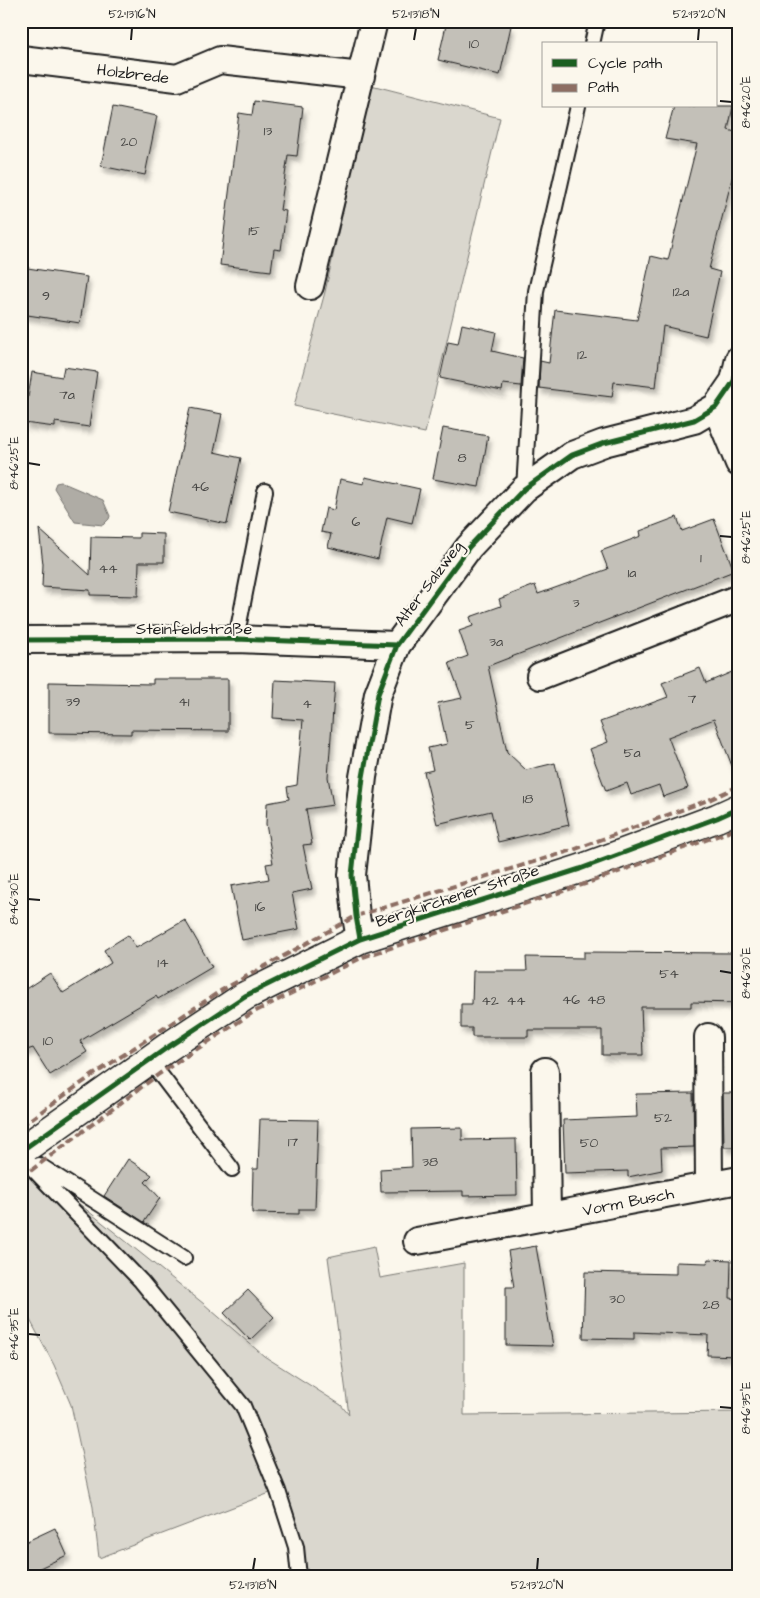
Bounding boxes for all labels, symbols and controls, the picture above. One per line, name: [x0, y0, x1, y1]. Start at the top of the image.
text: 52°13'16"N: [108, 6, 156, 23]
text: 52°13'18"N: [392, 6, 440, 23]
text: 52°13'20"N: [673, 6, 726, 23]
house number: 10: [469, 34, 479, 54]
legend: [542, 42, 718, 108]
text: Cycle path: [588, 53, 663, 75]
street label: Holzbrede: [96, 59, 171, 89]
text: 8°46'20"E: [738, 76, 755, 128]
text: Path: [588, 77, 619, 98]
house number: 13: [264, 121, 272, 141]
house number: 20: [121, 132, 138, 152]
house number: 15: [248, 221, 260, 241]
house number: 12a: [673, 282, 689, 302]
house number: 9: [42, 286, 50, 306]
house number: 12: [577, 345, 587, 365]
house number: 7a: [59, 385, 75, 405]
text: 8°46'25"E: [6, 436, 23, 490]
house number: 8: [457, 448, 467, 468]
house number: 46: [191, 477, 209, 497]
text: 8°46'25"E: [738, 510, 755, 564]
house number: 6: [352, 512, 361, 532]
street label: Alter Salzweg: [389, 536, 469, 631]
house number: 1: [700, 548, 702, 568]
house number: 44: [98, 559, 118, 579]
house number: 1a: [628, 563, 636, 583]
house number: 3: [572, 593, 580, 613]
street label: Steinfeldstraße: [136, 618, 252, 640]
house number: 3a: [489, 632, 503, 652]
house number: 7: [688, 689, 697, 709]
house number: 39: [65, 692, 81, 712]
house number: 41: [178, 692, 190, 712]
house number: 4: [302, 694, 312, 714]
house number: 5: [465, 715, 475, 735]
house number: 5a: [623, 743, 641, 763]
house number: 18: [523, 789, 533, 809]
street label: Bergkirchener Straße: [373, 859, 542, 934]
text: 8°46'30"E: [6, 873, 23, 925]
house number: 16: [255, 897, 266, 917]
text: 8°46'30"E: [738, 947, 755, 999]
house number: 14: [157, 953, 169, 973]
house number: 54: [659, 964, 679, 984]
house number: 46: [562, 990, 580, 1010]
house number: 48: [587, 990, 605, 1010]
house number: 42: [481, 991, 499, 1011]
house number: 44: [506, 991, 526, 1011]
house number: 10: [43, 1031, 53, 1051]
house number: 52: [654, 1108, 672, 1128]
house number: 17: [288, 1132, 299, 1152]
house number: 50: [580, 1133, 599, 1153]
house number: 38: [422, 1152, 438, 1172]
street label: Vorm Busch: [581, 1182, 676, 1222]
house number: 30: [609, 1289, 625, 1309]
house number: 28: [702, 1295, 720, 1315]
text: 8°46'35"E: [6, 1308, 23, 1360]
text: 8°46'35"E: [738, 1382, 755, 1434]
text: 52°13'18"N: [229, 1577, 277, 1594]
text: 52°13'20"N: [511, 1577, 564, 1594]

